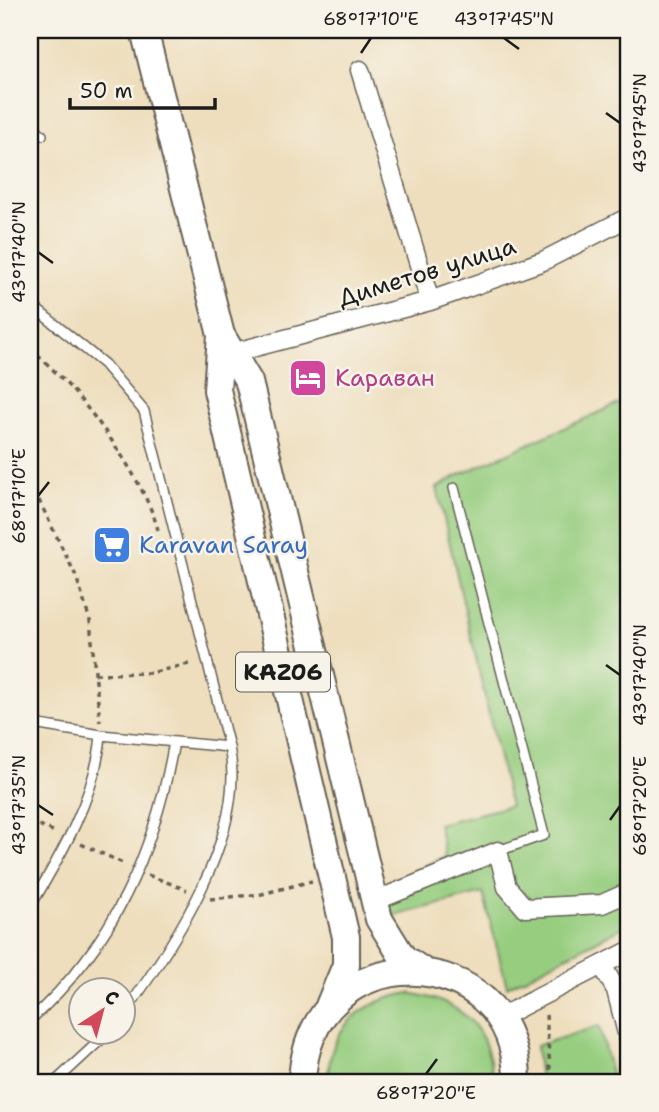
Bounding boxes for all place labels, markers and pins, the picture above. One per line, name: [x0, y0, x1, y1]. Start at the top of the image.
hotel icon: Караван: [287, 357, 329, 399]
place label: Караван: [335, 362, 435, 394]
supermarket icon: Karavan Saray: [91, 524, 133, 566]
place label: Karavan Saray: [139, 529, 308, 561]

